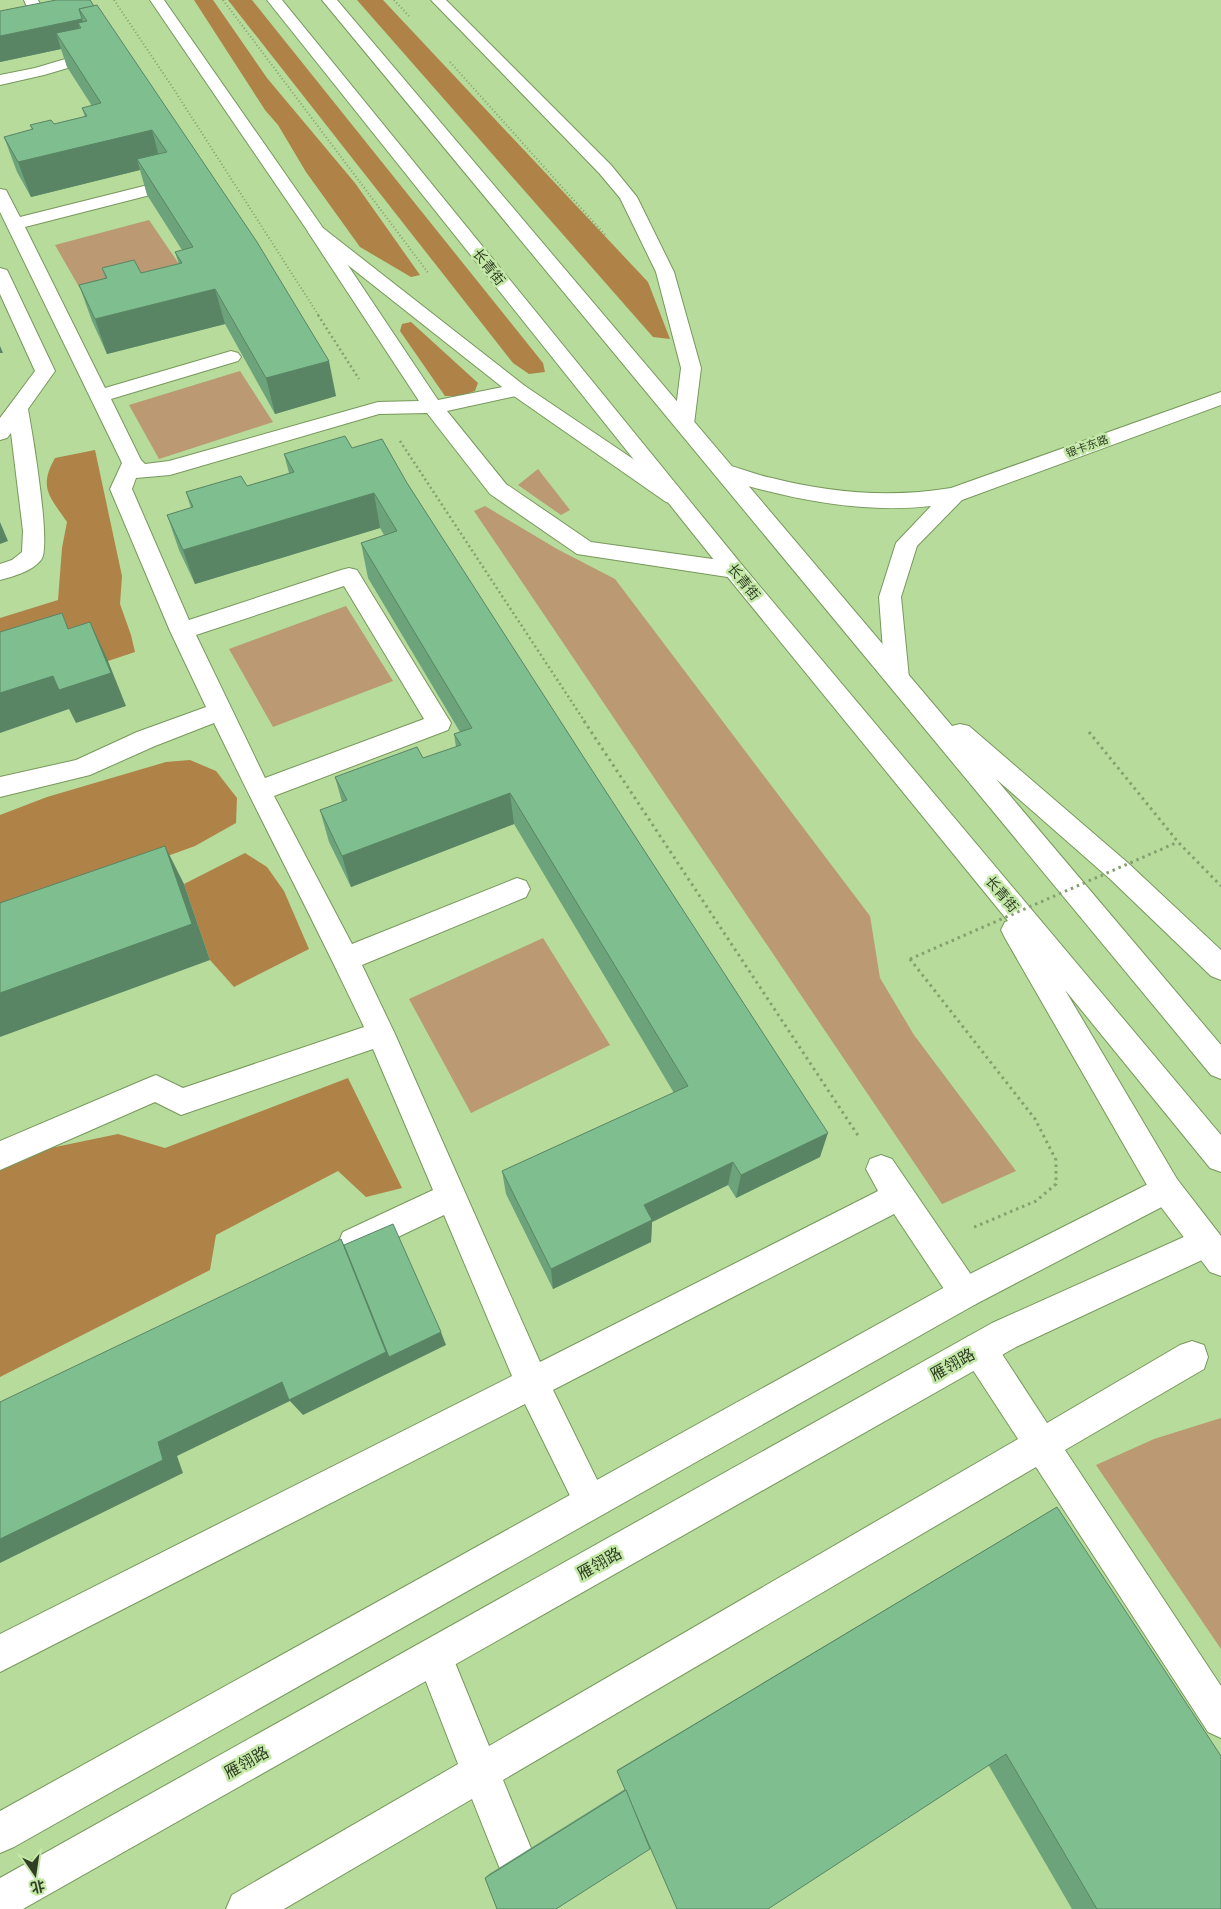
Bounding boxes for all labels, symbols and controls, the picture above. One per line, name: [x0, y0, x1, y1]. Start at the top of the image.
street label: 长青街: [470, 246, 508, 288]
street label: 银卡东路: [1064, 433, 1110, 459]
street label: 长青街: [725, 561, 763, 603]
street label: 长青街: [982, 873, 1021, 915]
street label: 雁翎路: [927, 1345, 977, 1384]
street label: 雁翎路: [574, 1544, 624, 1583]
street label: 雁翎路: [221, 1743, 271, 1782]
north arrow: [10, 1849, 60, 1899]
text: 北: [29, 1877, 46, 1895]

